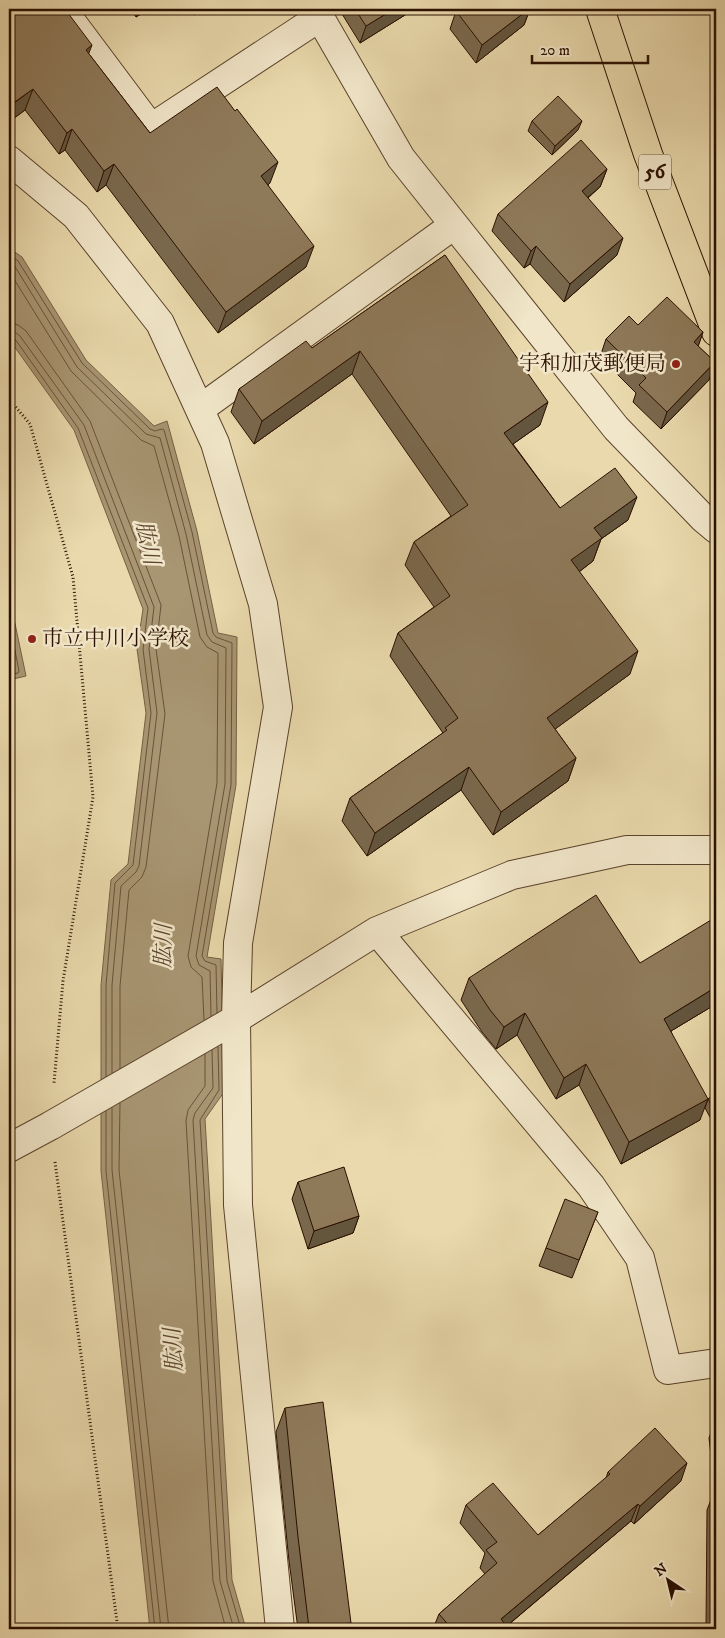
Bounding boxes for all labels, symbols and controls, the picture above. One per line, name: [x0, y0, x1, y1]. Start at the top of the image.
scale bar: [532, 32, 649, 64]
text: 20 m: [540, 41, 570, 60]
road number: 56: [639, 154, 671, 190]
place label: 宇和加茂郵便局: [519, 351, 666, 377]
marker: 宇和加茂郵便局: [670, 358, 682, 370]
water label: 肱川: [129, 519, 165, 569]
place label: 市立中川小学校: [42, 626, 189, 652]
marker: 市立中川小学校: [26, 633, 38, 645]
water label: 肱川: [150, 922, 178, 968]
water label: 肱川: [159, 1325, 189, 1373]
north arrow: [642, 1556, 692, 1606]
text: N: [651, 1559, 671, 1581]

